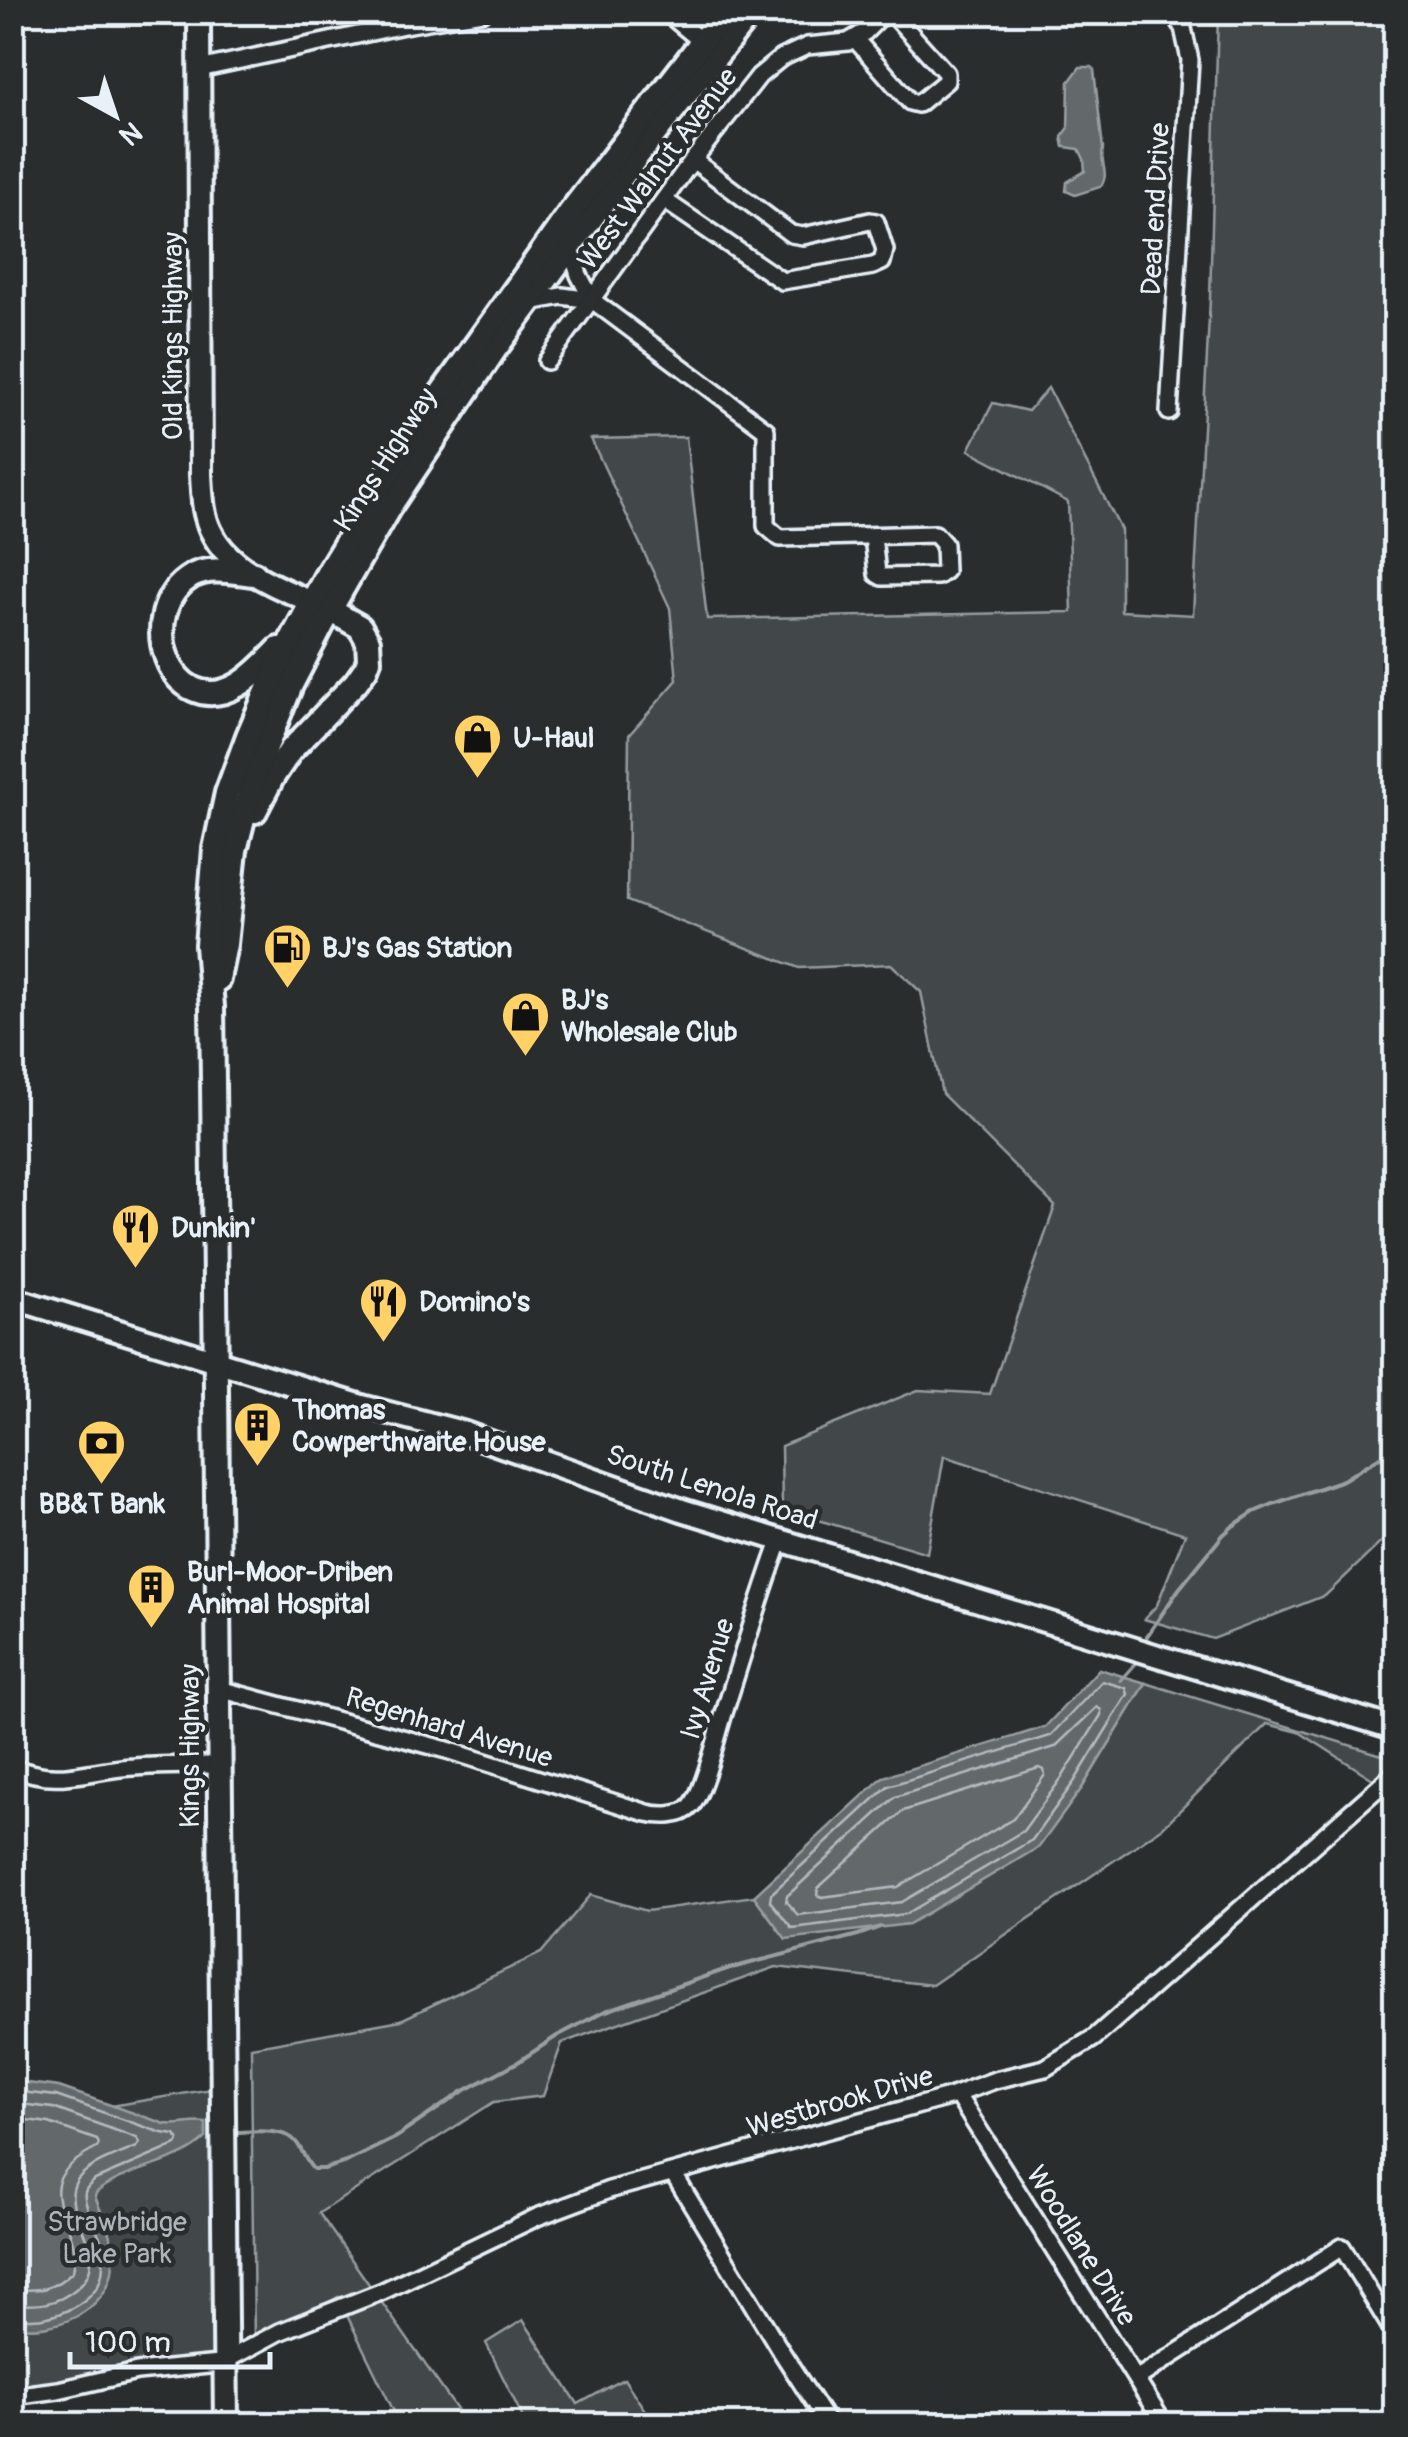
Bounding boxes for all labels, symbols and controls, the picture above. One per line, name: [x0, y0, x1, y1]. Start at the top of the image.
street label: West Walnut Avenue: [570, 61, 746, 277]
north arrow: [65, 65, 165, 165]
text: N: [112, 114, 149, 152]
street label: Dead end Drive: [1134, 122, 1178, 296]
street label: Old Kings Highway: [156, 232, 191, 440]
street label: Kings Highway: [327, 382, 445, 538]
shop icon: U-Haul: [452, 712, 504, 780]
place label: U-Haul: [513, 721, 594, 756]
fuel station icon: BJ's Gas Station: [261, 922, 313, 990]
place label: BJ's Gas Station: [322, 931, 512, 966]
place label: BJ's Wholesale Club: [561, 983, 737, 1050]
shop icon: BJ's Wholesale Club: [500, 990, 552, 1058]
restaurant icon: Dunkin': [110, 1202, 162, 1270]
place label: Dunkin': [171, 1211, 256, 1246]
restaurant icon: Domino's: [358, 1276, 410, 1344]
place label: Domino's: [419, 1285, 530, 1320]
place label: Thomas Cowperthwaite House: [291, 1393, 547, 1460]
building icon: Thomas Cowperthwaite House: [231, 1400, 283, 1468]
bank icon: BB&T Bank: [76, 1418, 128, 1486]
street label: South Lenola Road: [602, 1437, 822, 1539]
place label: BB&T Bank: [39, 1487, 166, 1522]
place label: Burl-Moor-Driben Animal Hospital: [187, 1555, 393, 1622]
building icon: Burl-Moor-Driben Animal Hospital: [126, 1562, 178, 1630]
street label: Ivy Avenue: [673, 1614, 743, 1744]
street label: Kings Highway: [173, 1664, 208, 1828]
street label: Regenhard Avenue: [341, 1680, 557, 1776]
street label: Westbrook Drive: [743, 2059, 937, 2145]
street label: Woodlane Drive: [1018, 2160, 1144, 2333]
park label: Strawbridge Lake Park: [47, 2205, 187, 2272]
scale bar: [70, 2307, 270, 2369]
text: 100 m: [85, 2324, 171, 2361]

